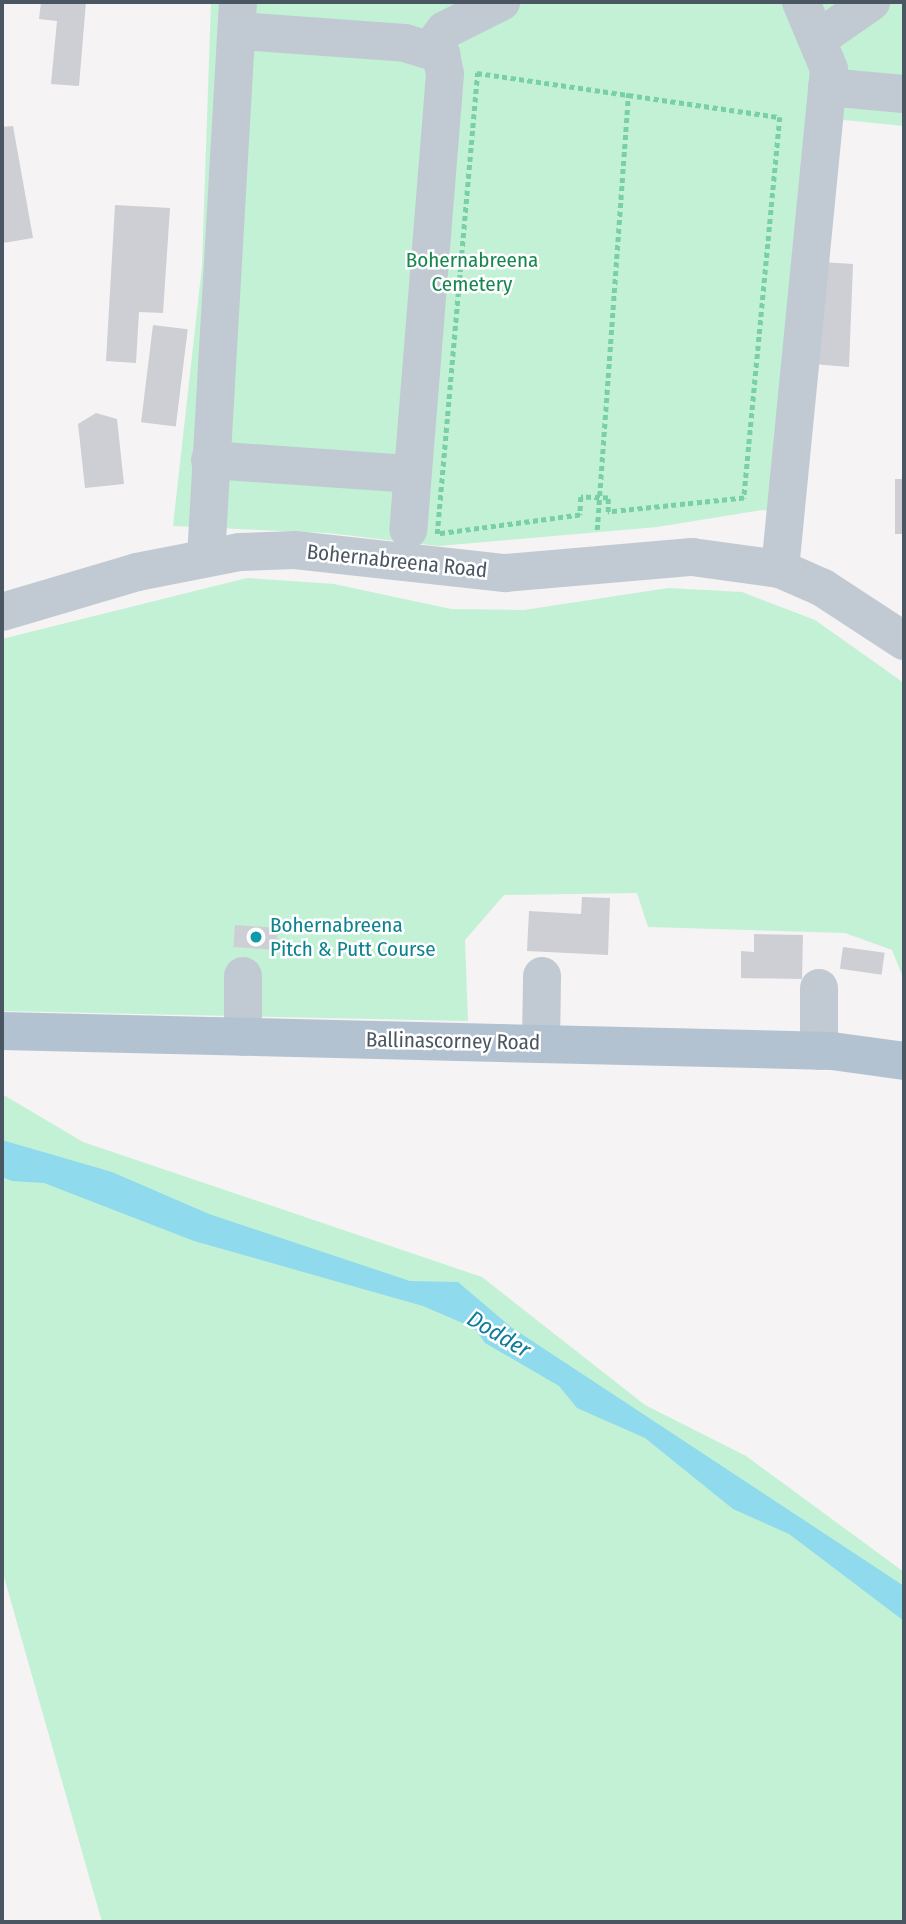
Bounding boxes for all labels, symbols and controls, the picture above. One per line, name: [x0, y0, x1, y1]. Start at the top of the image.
park label: Bohernabreena Cemetery: [406, 247, 538, 297]
street label: Bohernabreena Road: [306, 539, 488, 583]
place label: Bohernabreena Pitch & Putt Course: [270, 912, 436, 962]
marker: Bohernabreena Pitch & Putt Course: [248, 929, 264, 945]
street label: Ballinascorney Road: [366, 1027, 540, 1055]
water label: Dodder: [462, 1304, 536, 1364]

